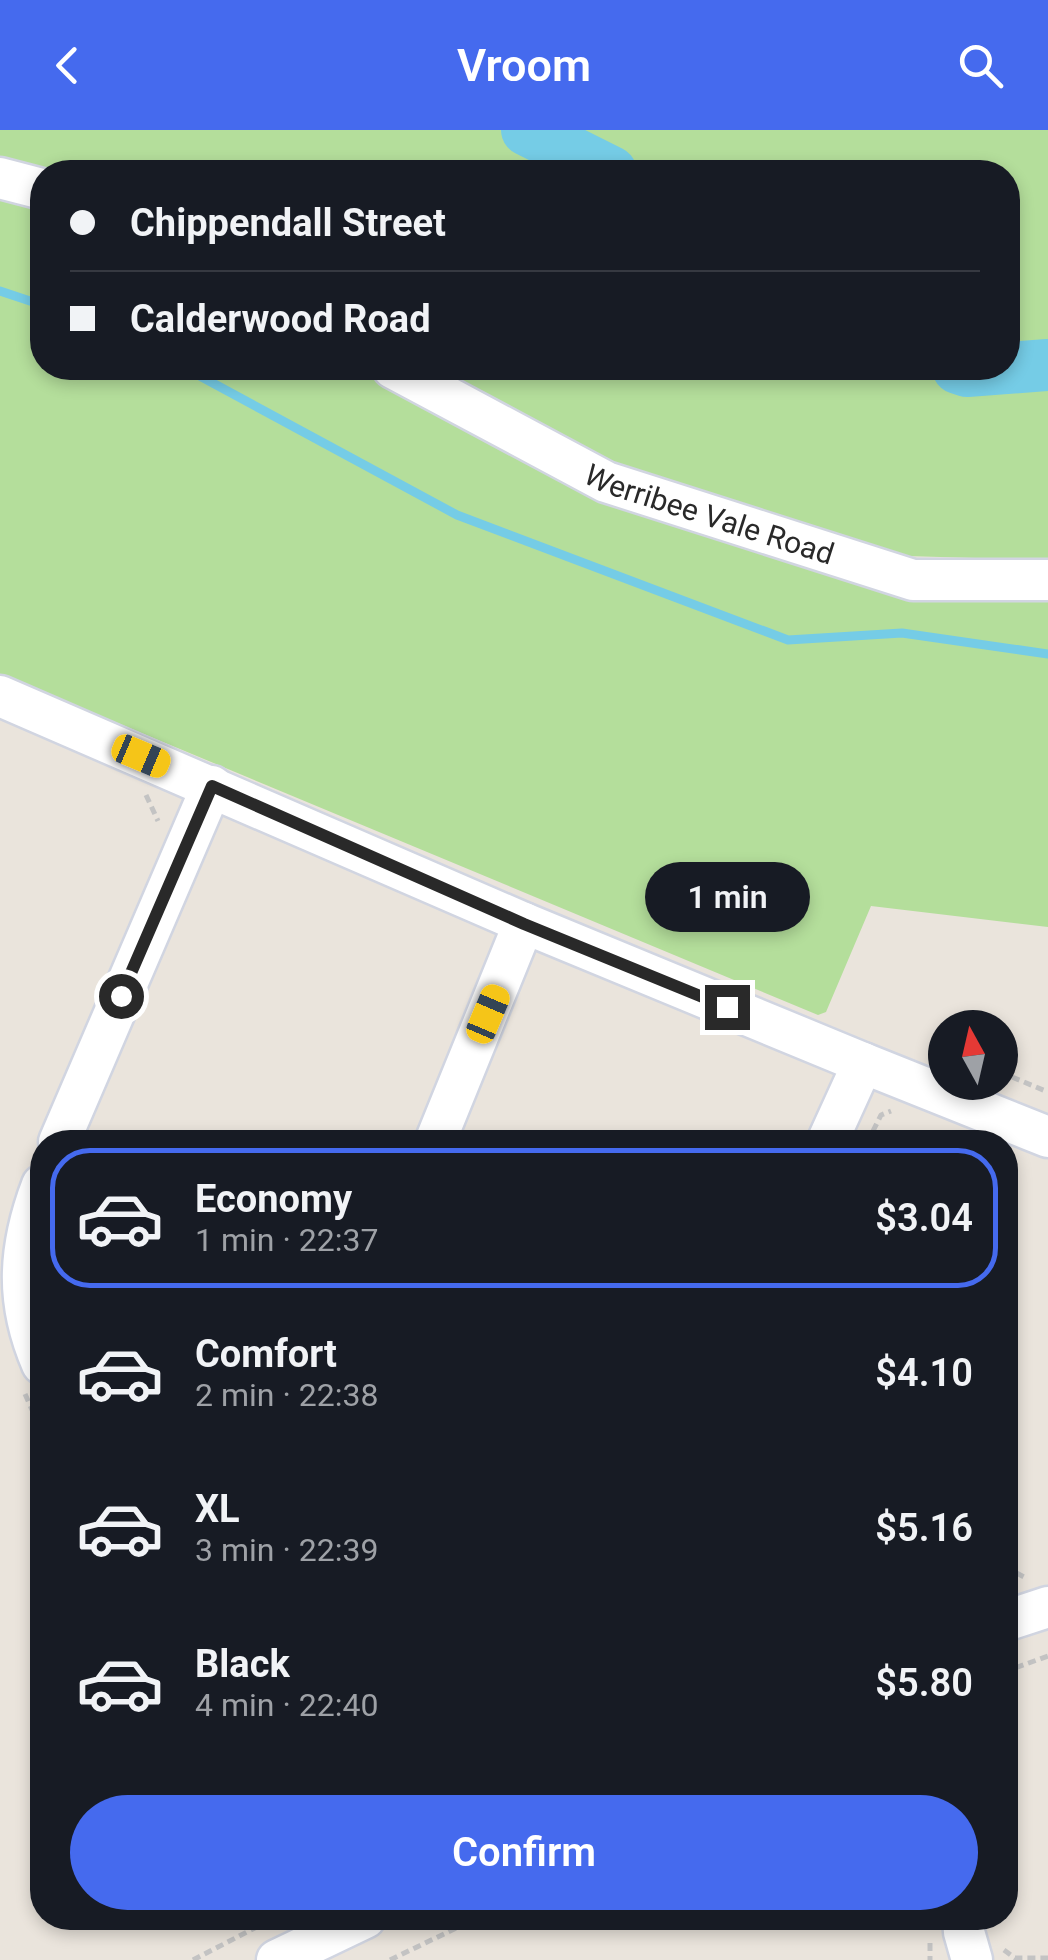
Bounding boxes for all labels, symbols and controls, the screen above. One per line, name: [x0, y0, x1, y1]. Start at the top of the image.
icon: back: [40, 38, 95, 93]
icon: search: [953, 38, 1008, 93]
text: Vroom: [457, 39, 591, 92]
text: Chippendall Street: [130, 201, 446, 245]
text: Calderwood Road: [130, 297, 431, 341]
street label: Werribee Vale Road: [579, 456, 839, 571]
car: [108, 730, 174, 782]
callout: 1 min: [644, 862, 810, 932]
text: 1 min: [687, 878, 768, 916]
route start: [99, 974, 144, 1019]
car: [462, 981, 514, 1047]
route end: [705, 985, 750, 1030]
north arrow: [928, 1010, 1018, 1100]
map controls: [928, 1010, 1018, 1100]
icon: car: [75, 1173, 165, 1263]
text: Economy: [195, 1177, 352, 1221]
text: $3.04: [875, 1196, 973, 1240]
text: 1 min · 22:37: [195, 1221, 378, 1259]
icon: car: [75, 1328, 165, 1418]
text: Comfort: [195, 1332, 337, 1376]
text: $4.10: [875, 1351, 973, 1395]
text: 2 min · 22:38: [195, 1376, 378, 1414]
icon: car: [75, 1483, 165, 1573]
text: XL: [195, 1487, 240, 1531]
text: $5.16: [875, 1506, 973, 1550]
text: 3 min · 22:39: [195, 1531, 378, 1569]
icon: car: [75, 1638, 165, 1728]
text: Black: [195, 1642, 290, 1686]
text: $5.80: [875, 1661, 973, 1705]
text: 4 min · 22:40: [195, 1686, 378, 1724]
button: Confirm: [70, 1795, 978, 1910]

